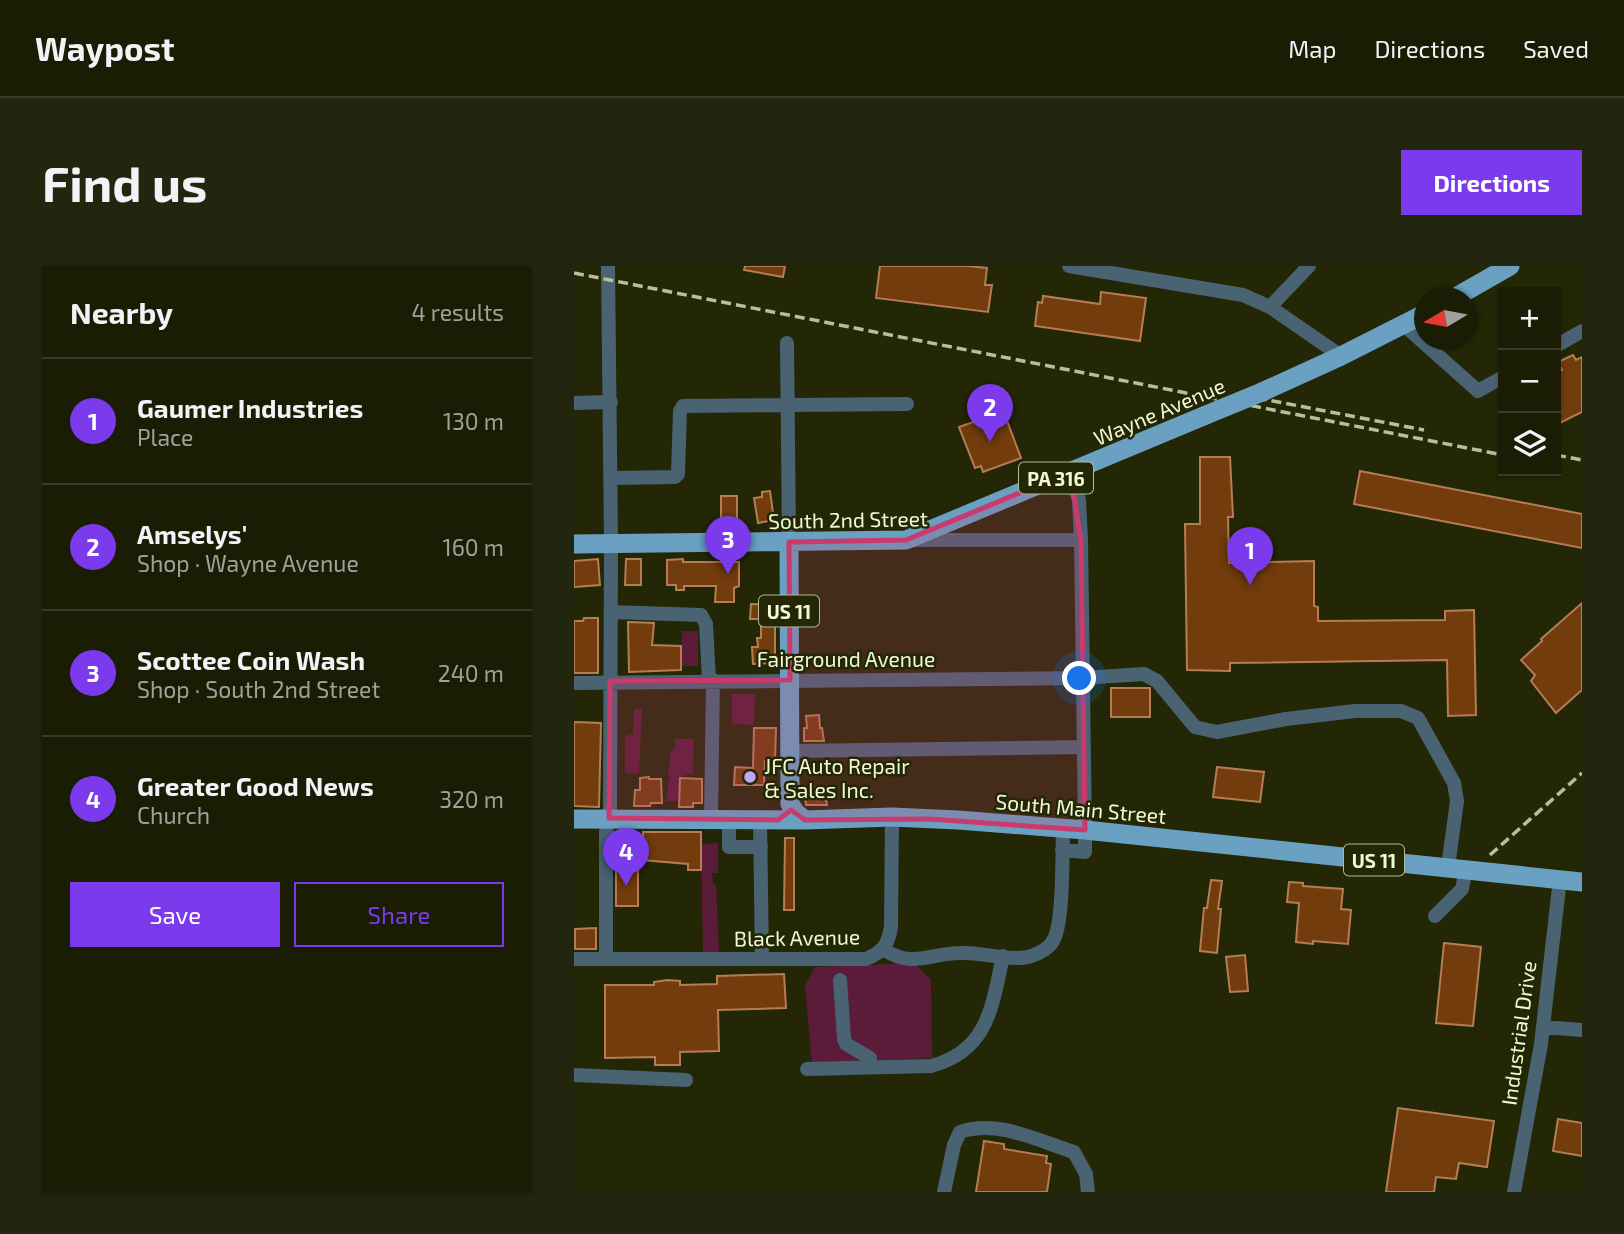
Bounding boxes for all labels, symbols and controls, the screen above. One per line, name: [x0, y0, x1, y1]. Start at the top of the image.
text: Waypost: [35, 28, 174, 68]
text: Map: [1288, 34, 1336, 63]
text: Directions: [1374, 34, 1485, 63]
text: Saved: [1523, 34, 1589, 63]
button: Directions: [1401, 150, 1582, 215]
text: Find us: [42, 153, 207, 212]
north arrow: [1414, 287, 1477, 350]
map controls: [1498, 287, 1561, 476]
button: +: [1498, 287, 1561, 350]
text: Nearby: [70, 294, 173, 330]
text: 4 results: [412, 298, 504, 326]
button: −: [1498, 350, 1561, 413]
street label: Wayne Avenue: [1090, 372, 1228, 450]
pin: 2: [967, 384, 1013, 442]
text: Gaumer Industries: [137, 392, 363, 423]
text: 1: [88, 407, 98, 435]
text: 130 m: [443, 407, 504, 435]
button: layers: [1498, 413, 1561, 476]
text: Place: [137, 423, 193, 451]
road number: PA 316: [1019, 462, 1093, 494]
street label: South 2nd Street: [768, 505, 928, 533]
pin: 3: [705, 516, 751, 574]
text: Amselys': [137, 518, 247, 549]
pin: 1: [1227, 527, 1273, 585]
text: 2: [86, 533, 100, 561]
text: 160 m: [443, 533, 504, 561]
text: Shop · Wayne Avenue: [137, 549, 359, 577]
road number: US 11: [759, 596, 819, 626]
text: Scottee Coin Wash: [137, 644, 365, 675]
street label: Fairground Avenue: [757, 646, 935, 671]
text: 3: [86, 659, 100, 687]
text: 240 m: [438, 659, 504, 687]
your location: [1062, 661, 1096, 695]
text: Shop · South 2nd Street: [137, 675, 380, 703]
place label: JFC Auto Repair & Sales Inc.: [764, 753, 910, 802]
marker: JFC Auto Repair & Sales Inc.: [742, 769, 758, 785]
text: Greater Good News: [137, 770, 374, 801]
text: 4: [86, 785, 100, 813]
text: 320 m: [439, 785, 504, 813]
street label: South Main Street: [995, 788, 1167, 828]
text: Church: [137, 801, 210, 829]
pin: 4: [603, 828, 649, 886]
road number: US 11: [1344, 845, 1404, 876]
button: Save: [70, 882, 280, 947]
button: Share: [294, 882, 504, 947]
street label: Black Avenue: [734, 923, 860, 951]
street label: Industrial Drive: [1495, 959, 1541, 1107]

